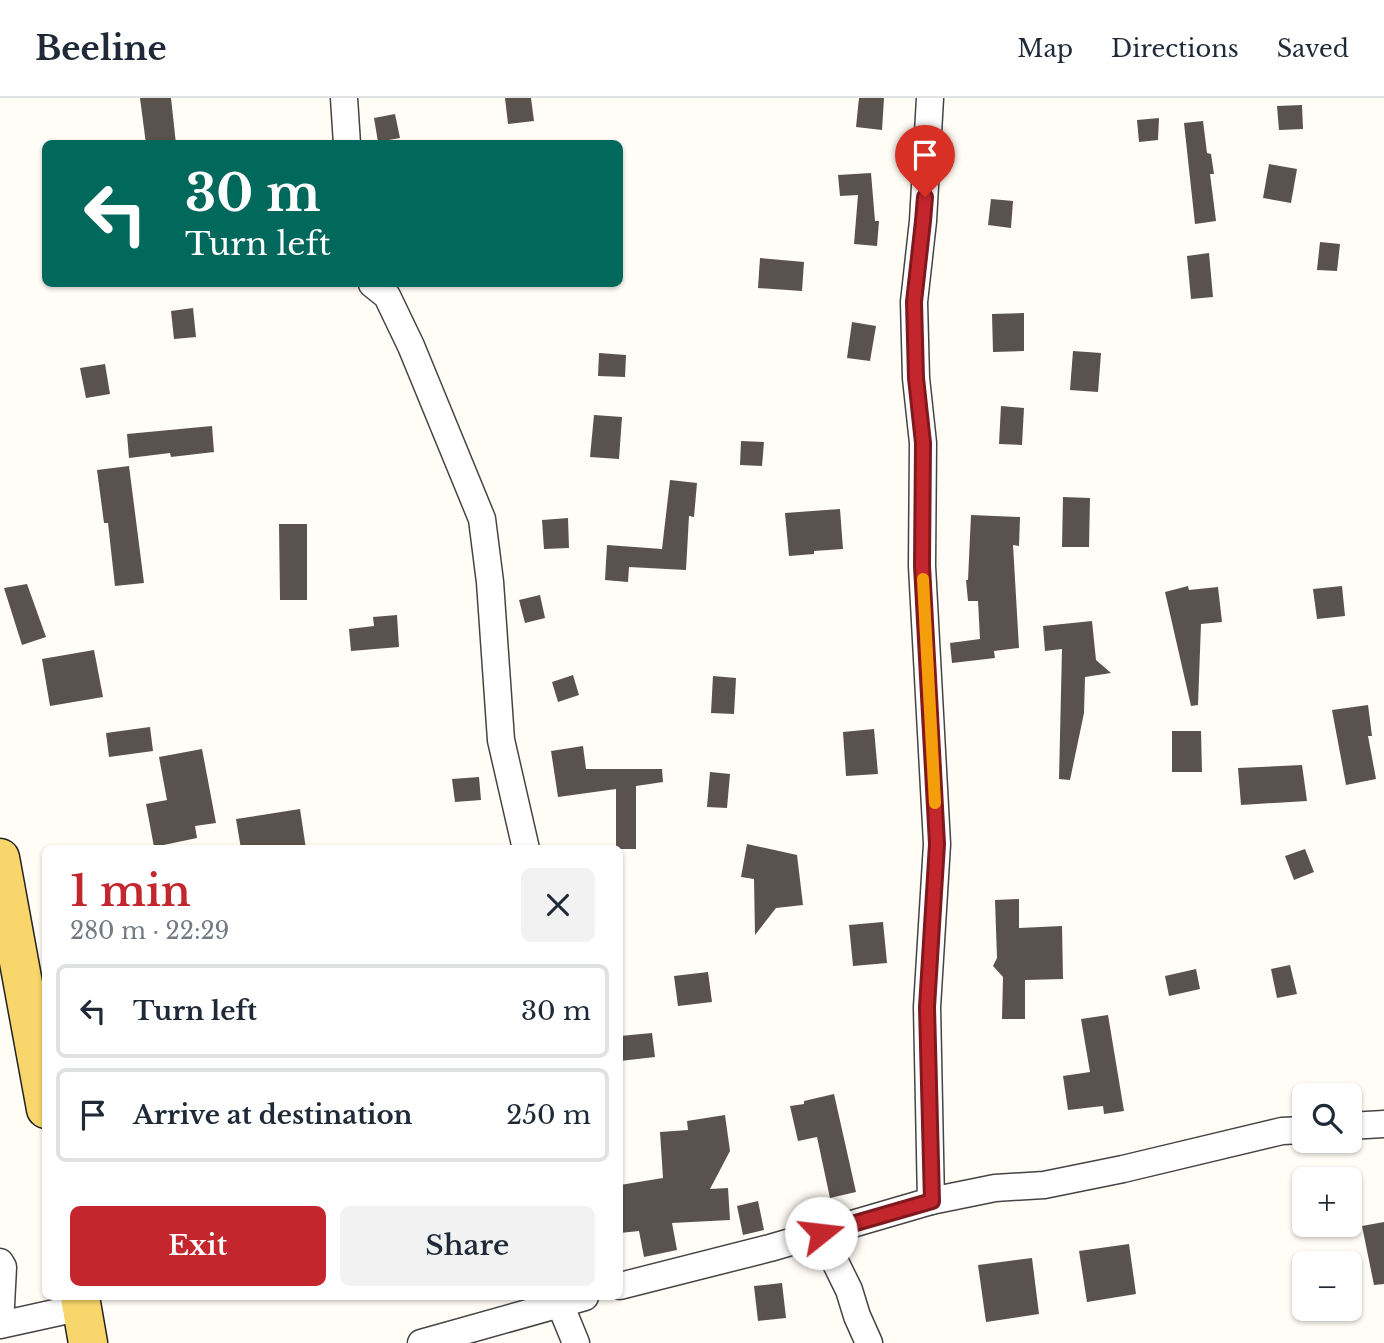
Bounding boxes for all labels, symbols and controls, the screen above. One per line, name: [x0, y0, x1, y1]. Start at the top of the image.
text: Beeline: [35, 28, 167, 69]
text: Map: [1017, 34, 1073, 63]
text: Directions: [1111, 34, 1239, 63]
text: Saved: [1277, 34, 1349, 63]
pin: [895, 125, 955, 197]
icon: arrive: [906, 136, 944, 174]
text: 30 m: [185, 163, 320, 224]
icon: left: [70, 168, 161, 259]
text: Turn left: [185, 224, 331, 264]
text: 1 min: [70, 865, 191, 917]
button: close: [521, 868, 595, 942]
text: 280 m · 22:29: [70, 917, 229, 945]
icon: left: [74, 992, 112, 1030]
text: Turn left: [133, 995, 257, 1027]
text: 30 m: [521, 995, 591, 1027]
map controls: [1292, 1083, 1362, 1321]
button: search: [1292, 1083, 1362, 1153]
icon: arrive: [74, 1096, 112, 1134]
text: Arrive at destination: [133, 1099, 413, 1131]
text: 250 m: [506, 1099, 591, 1131]
button: +: [1292, 1167, 1362, 1237]
position arrow: [784, 1196, 858, 1270]
button: Exit: [70, 1206, 326, 1286]
button: Share: [340, 1206, 595, 1286]
button: −: [1292, 1251, 1362, 1321]

